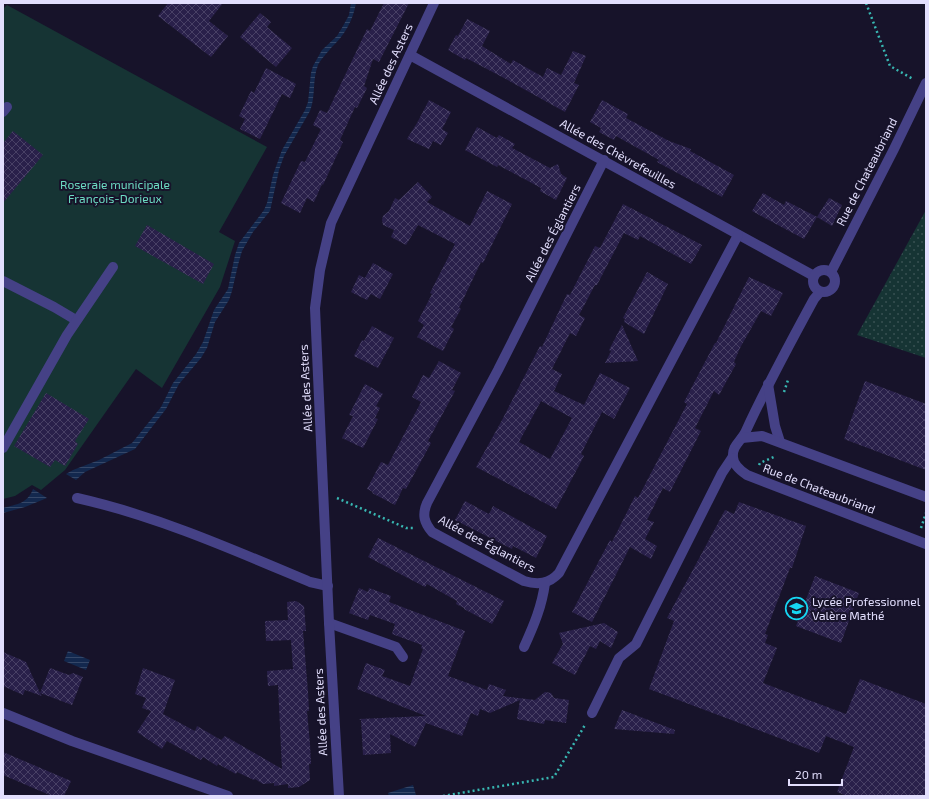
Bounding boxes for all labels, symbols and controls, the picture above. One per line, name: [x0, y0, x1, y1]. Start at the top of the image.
street label: Allée des Asters: [365, 21, 415, 106]
street label: Allée des Chèvrefeuilles: [558, 115, 679, 191]
street label: Rue de Chateaubriand: [833, 115, 899, 228]
park label: Roseraie municipale François-Dorieux: [60, 177, 170, 206]
street label: Allée des Églantiers: [521, 181, 583, 284]
street label: Allée des Asters: [296, 344, 314, 432]
street label: Rue de Chateaubriand: [761, 460, 878, 516]
street label: Allée des Églantiers: [437, 512, 538, 575]
place label: Lycée Professionnel Valère Mathé: [812, 594, 921, 622]
school or university icon: Lycée Professionnel Valère Mathé: [784, 596, 810, 622]
street label: Allée des Asters: [311, 668, 329, 756]
scale bar: [789, 761, 842, 787]
text: 20 m: [795, 767, 822, 781]

